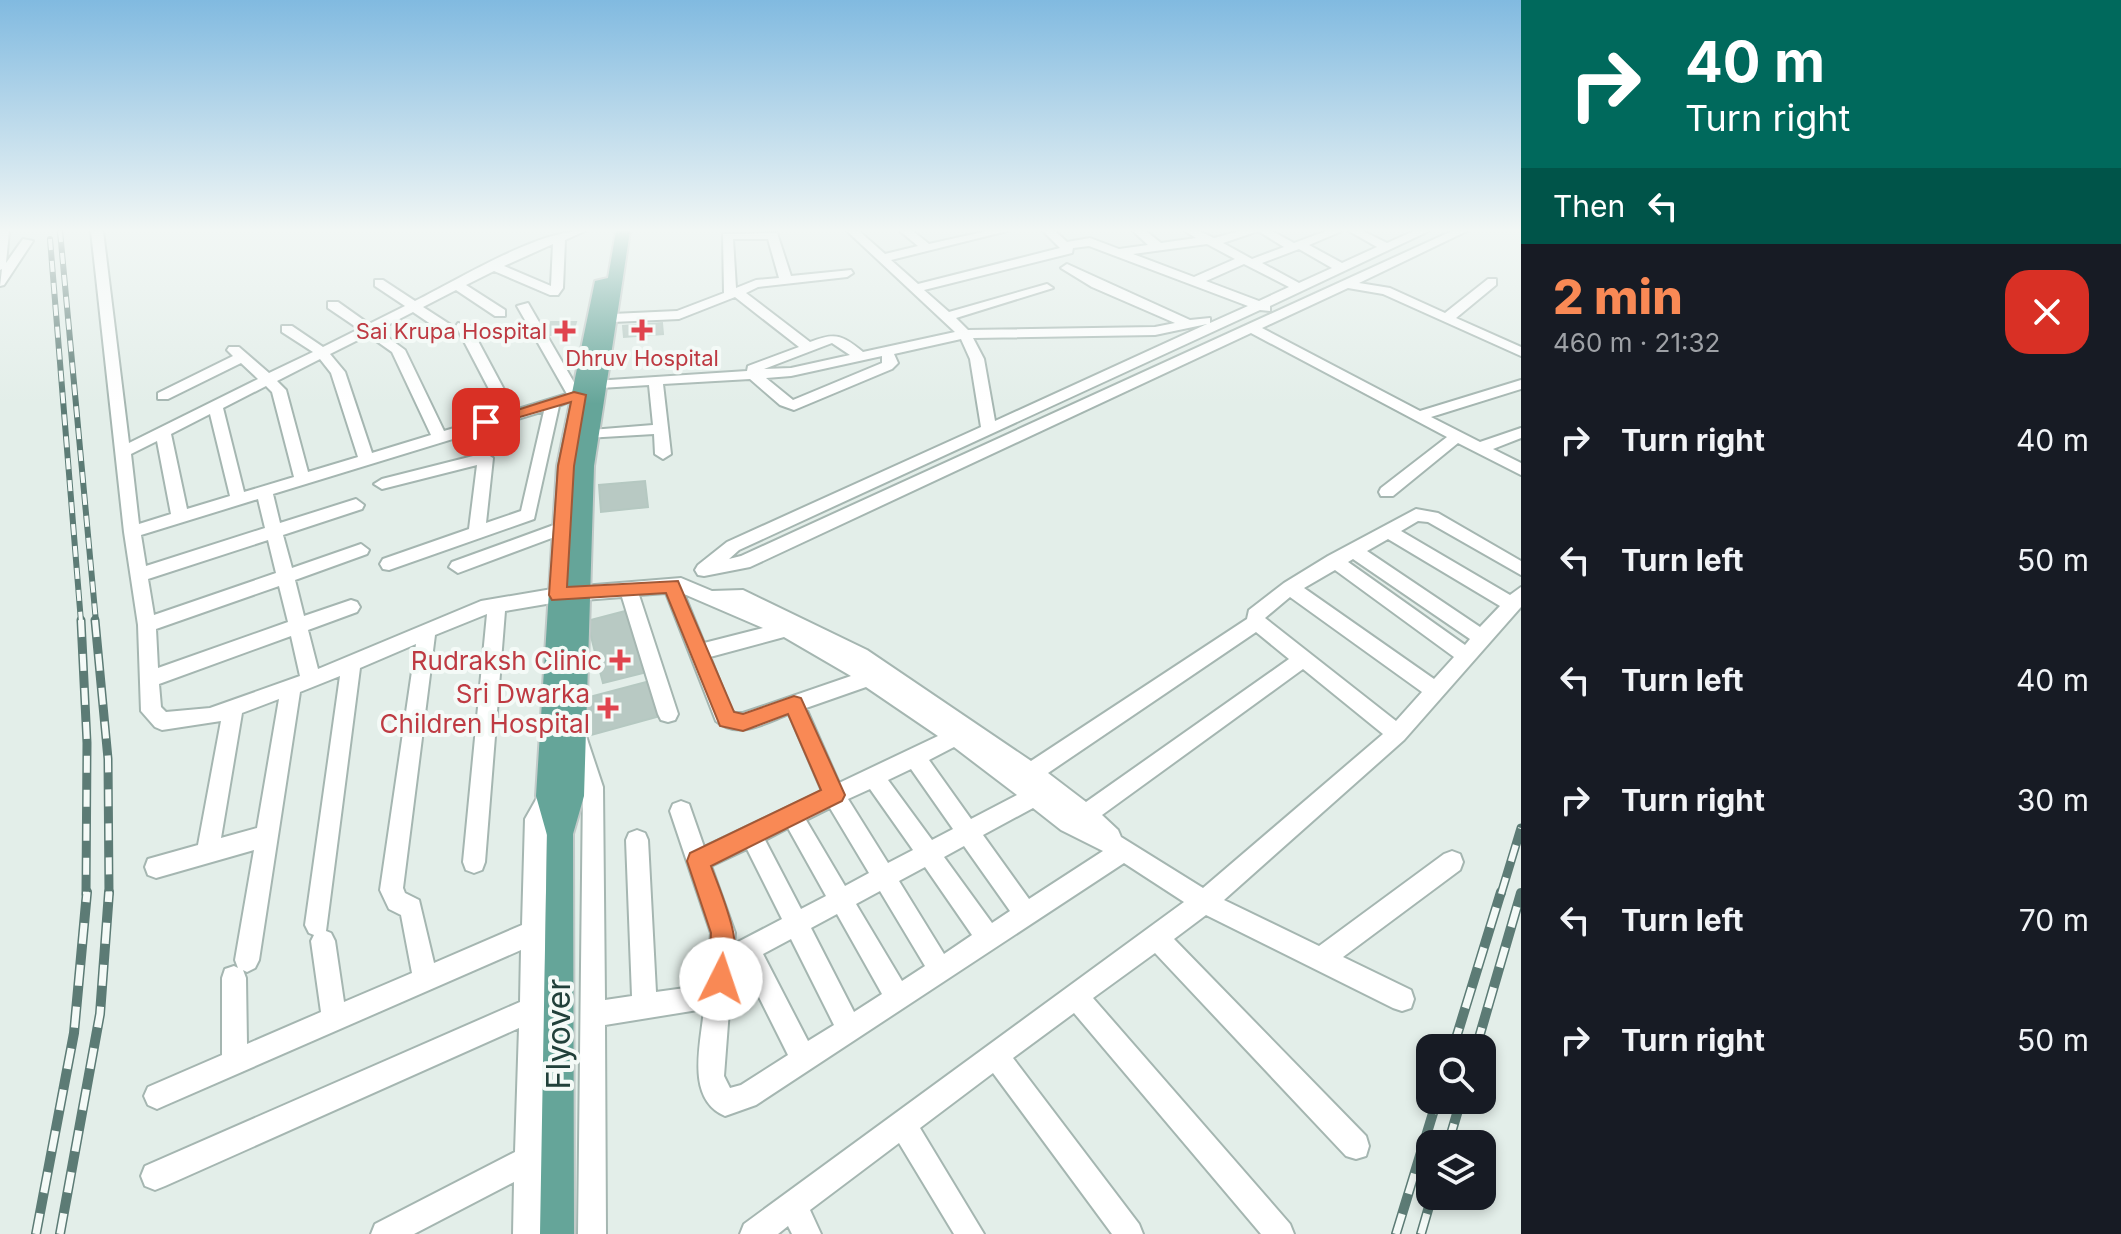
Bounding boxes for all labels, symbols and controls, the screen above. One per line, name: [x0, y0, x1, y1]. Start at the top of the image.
text: 40 m: [1685, 28, 1825, 96]
icon: right: [1553, 32, 1657, 136]
text: Turn right: [1685, 96, 1850, 140]
icon: left: [1641, 184, 1685, 228]
text: Then: [1553, 188, 1625, 224]
text: 2 min: [1553, 267, 1683, 326]
button: close: [2005, 270, 2089, 354]
place label: Sai Krupa Hospital: [356, 318, 547, 344]
marker: Dhruv Hospital: [631, 319, 653, 341]
marker: Sai Krupa Hospital: [554, 320, 576, 342]
text: 460 m · 21:32: [1553, 327, 1720, 358]
place label: Dhruv Hospital: [565, 345, 719, 371]
pin: [452, 388, 520, 456]
icon: arrive: [464, 400, 508, 444]
icon: right: [1553, 418, 1597, 462]
text: Turn right: [1621, 422, 1765, 458]
text: 40 m: [2016, 422, 2089, 458]
icon: left: [1553, 538, 1597, 582]
text: Turn left: [1621, 542, 1743, 578]
text: 50 m: [2017, 542, 2089, 578]
place label: Rudraksh Clinic: [411, 645, 602, 676]
marker: Rudraksh Clinic: [609, 649, 631, 671]
icon: left: [1553, 658, 1597, 702]
text: Turn left: [1621, 662, 1743, 698]
text: 40 m: [2016, 662, 2089, 698]
place label: Sri Dwarka Children Hospital: [380, 678, 590, 739]
marker: Sri Dwarka Children Hospital: [597, 697, 619, 719]
icon: right: [1553, 778, 1597, 822]
text: Turn right: [1621, 782, 1765, 818]
text: 30 m: [2017, 782, 2089, 818]
icon: left: [1553, 898, 1597, 942]
text: Turn left: [1621, 902, 1743, 938]
text: 70 m: [2019, 902, 2089, 938]
position arrow: [679, 937, 763, 1021]
street label: Flyover: [539, 979, 578, 1089]
icon: right: [1553, 1018, 1597, 1062]
text: Turn right: [1621, 1022, 1765, 1058]
text: 50 m: [2017, 1022, 2089, 1058]
map controls: [1416, 1034, 1496, 1210]
button: search: [1416, 1034, 1496, 1114]
button: layers: [1416, 1130, 1496, 1210]

